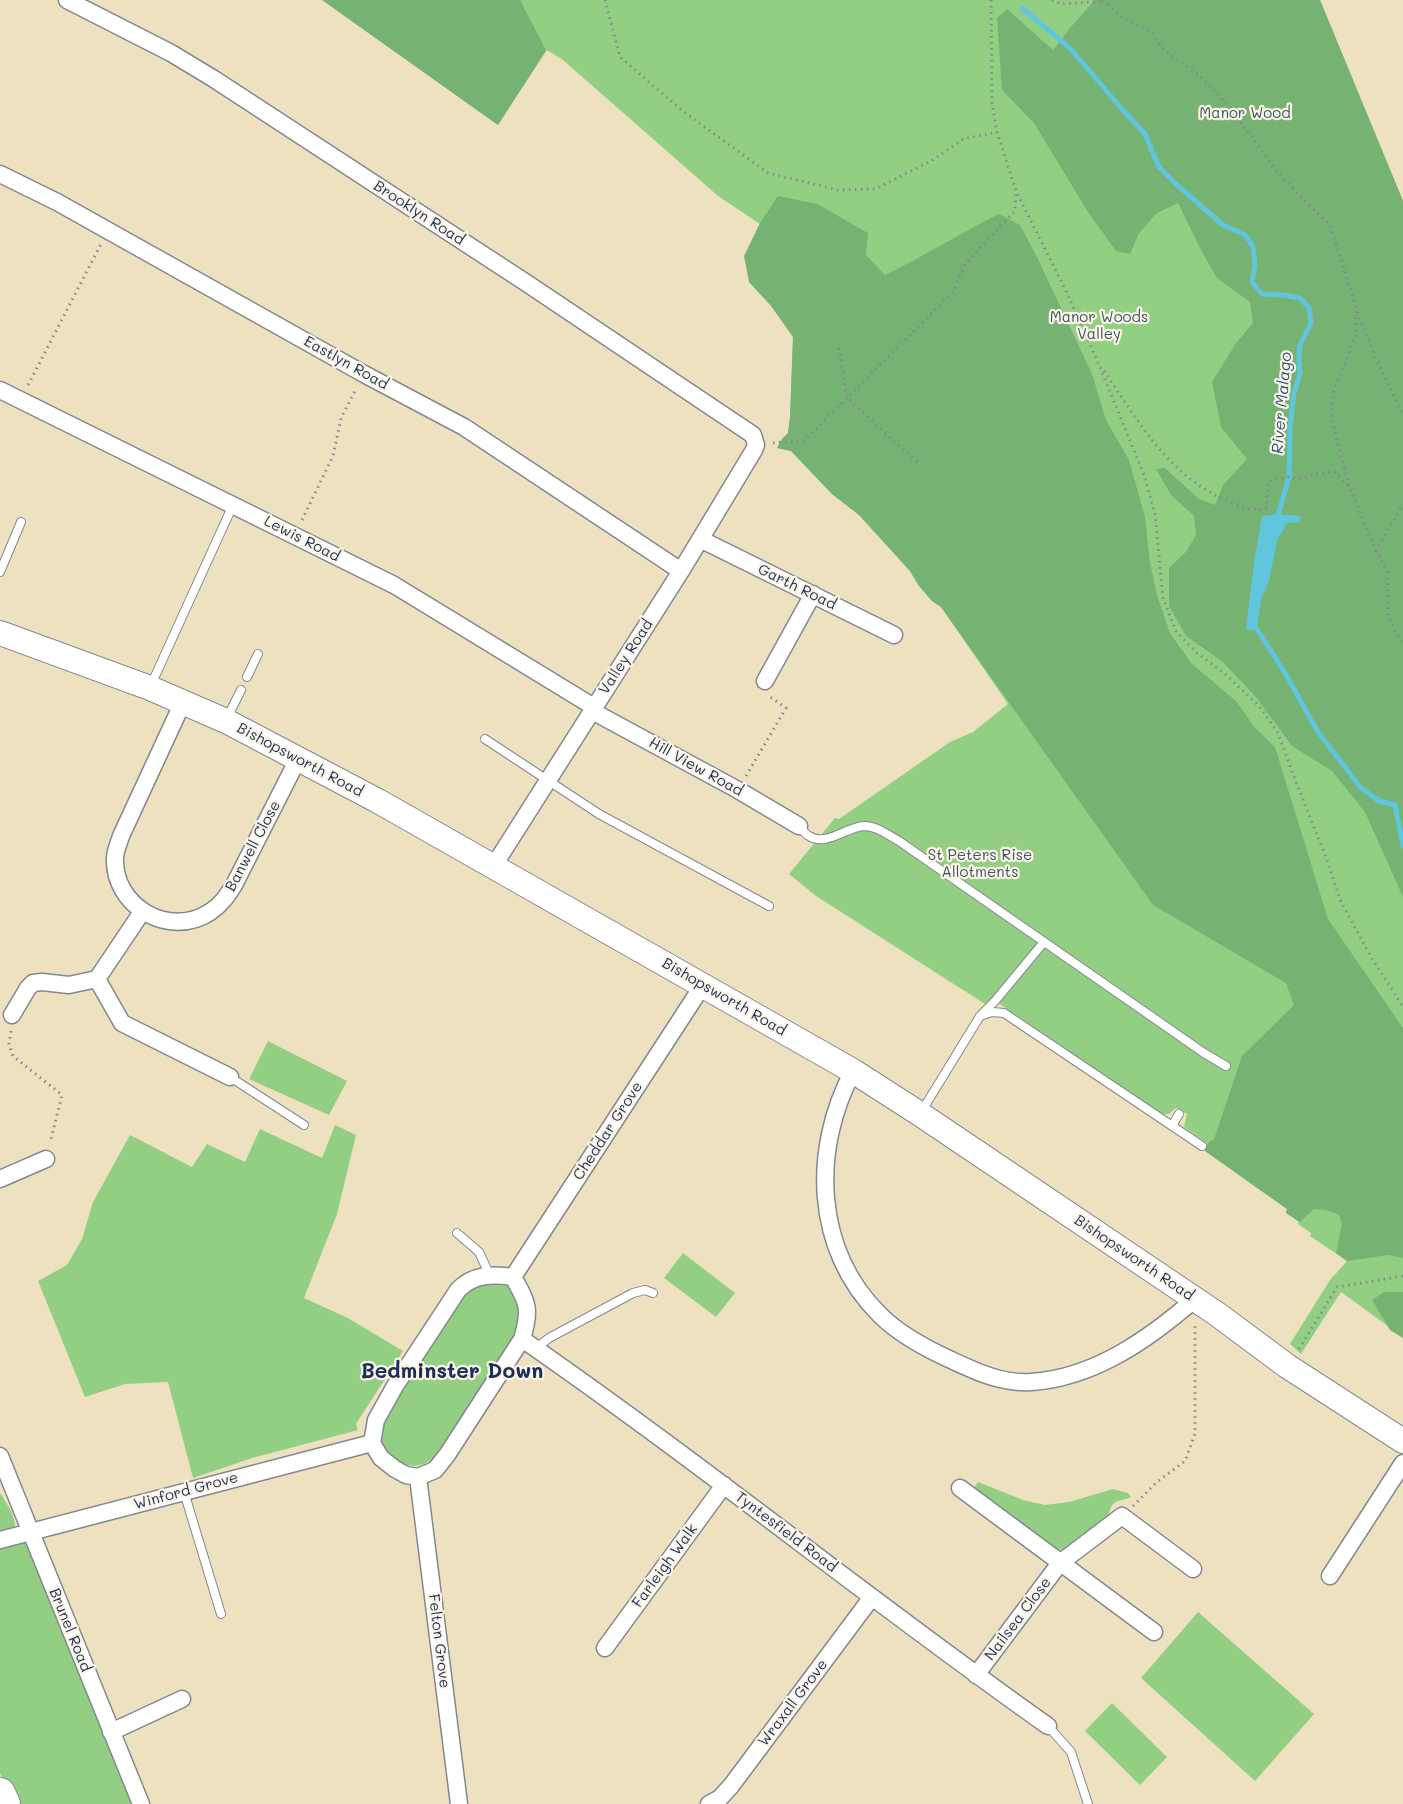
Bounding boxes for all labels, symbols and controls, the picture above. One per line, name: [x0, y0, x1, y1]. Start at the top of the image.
park label: Manor Wood: [1199, 104, 1291, 122]
street label: Brooklyn Road: [370, 177, 468, 249]
park label: Manor Woods Valley: [1050, 308, 1148, 343]
street label: Eastlyn Road: [301, 332, 391, 394]
water label: River Malago: [1268, 351, 1296, 455]
street label: Lewis Road: [261, 512, 343, 566]
street label: Garth Road: [755, 560, 839, 614]
street label: Valley Road: [595, 616, 657, 698]
street label: Bishopsworth Road: [234, 719, 366, 801]
street label: Hill View Road: [646, 734, 746, 800]
street label: Banwell Close: [222, 798, 284, 894]
park label: St Peters Rise Allotments: [928, 846, 1032, 881]
street label: Bishopsworth Road: [659, 954, 789, 1040]
street label: Cheddar Grove: [569, 1078, 647, 1184]
street label: Bishopsworth Road: [1071, 1211, 1197, 1305]
district label: Bedminster Down: [361, 1359, 543, 1385]
street label: Winford Grove: [132, 1468, 240, 1514]
street label: Tyntesfield Road: [732, 1488, 840, 1576]
street label: Farleigh Walk: [629, 1521, 701, 1611]
street label: Nailsea Close: [981, 1574, 1055, 1664]
street label: Brunel Road: [45, 1586, 95, 1674]
street label: Felton Grove: [424, 1593, 454, 1689]
street label: Wraxall Grove: [754, 1656, 832, 1750]

